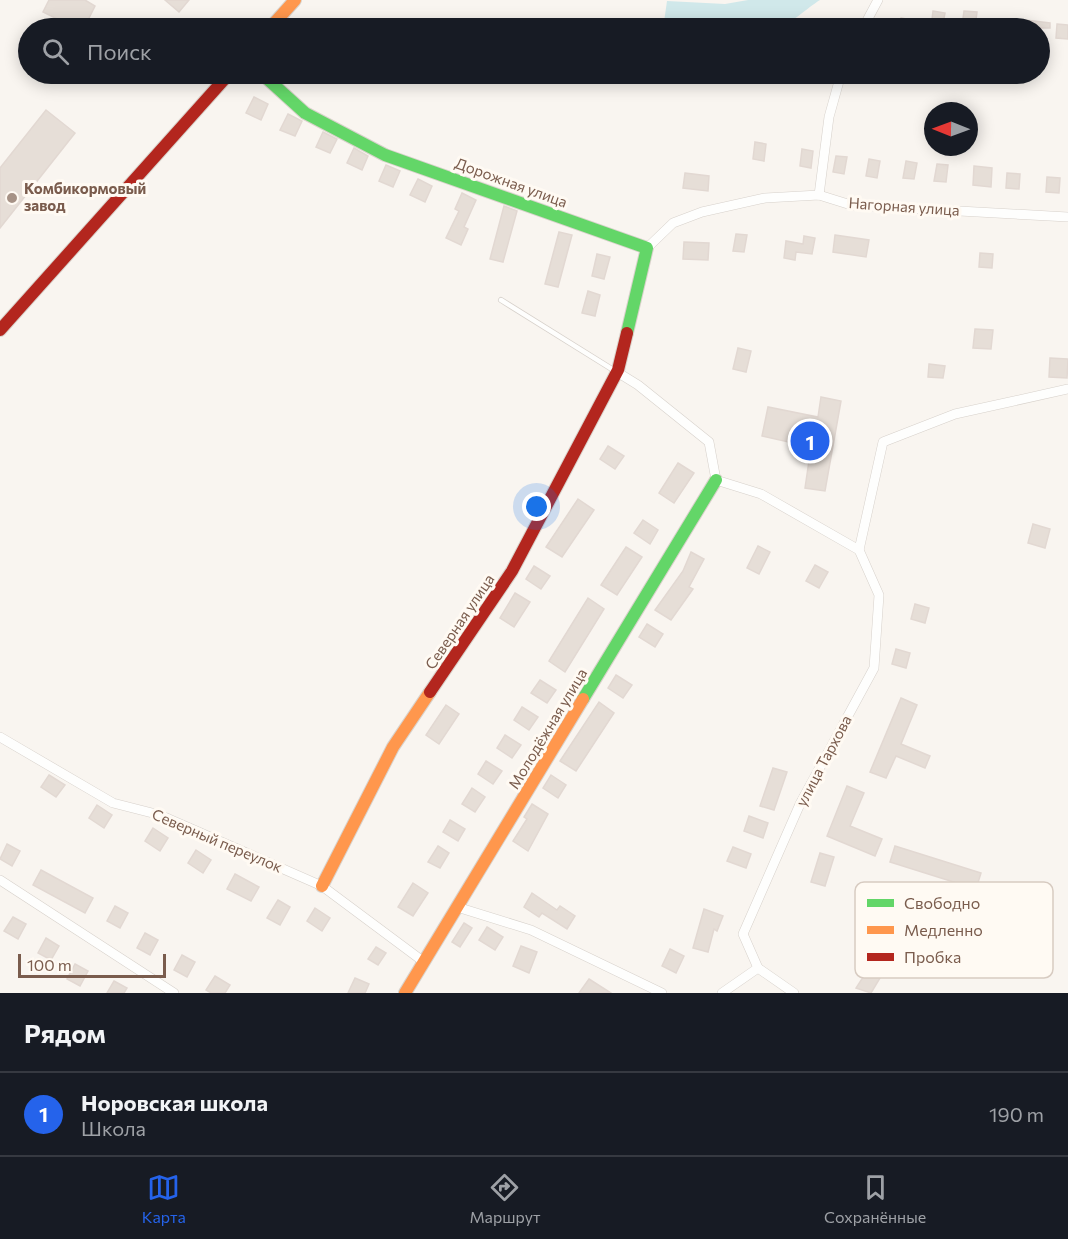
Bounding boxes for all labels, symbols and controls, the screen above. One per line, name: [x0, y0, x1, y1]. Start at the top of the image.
search box: [18, 18, 1050, 84]
icon: search: [39, 35, 72, 68]
text: Поиск: [87, 38, 152, 65]
north arrow: [924, 102, 978, 156]
street label: Дорожная улица: [453, 153, 570, 211]
place label: Комбикормовый завод: [24, 179, 146, 214]
marker: Комбикормовый завод: [5, 191, 19, 205]
street label: Нагорная улица: [848, 193, 960, 219]
pin: 1: [790, 418, 830, 464]
your location: [522, 492, 551, 521]
street label: Северная улица: [421, 570, 498, 672]
street label: Молодёжная улица: [504, 665, 590, 792]
street label: улица Тархова: [792, 712, 855, 809]
street label: Северный переулок: [150, 805, 285, 876]
legend: [855, 882, 1053, 978]
text: Свободно: [904, 893, 980, 912]
text: Медленно: [904, 920, 983, 939]
text: Пробка: [904, 947, 961, 966]
scale bar: [18, 951, 166, 978]
text: 100 m: [27, 955, 72, 974]
text: Рядом: [24, 1017, 106, 1048]
text: Норовская школа: [81, 1089, 268, 1116]
text: 1: [39, 1102, 48, 1126]
text: 190 m: [989, 1102, 1044, 1126]
text: Школа: [81, 1116, 146, 1140]
tab: Карта: [142, 1171, 186, 1226]
tab: Маршрут: [469, 1171, 541, 1226]
tab: Сохранённые: [824, 1171, 926, 1226]

